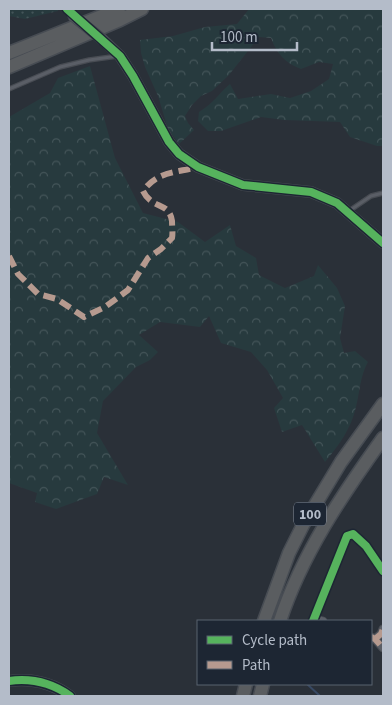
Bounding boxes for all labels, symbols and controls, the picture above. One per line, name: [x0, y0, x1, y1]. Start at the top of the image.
scale bar: [212, 20, 297, 52]
text: 100 m: [220, 27, 258, 48]
road number: 100: [294, 502, 326, 526]
legend: [197, 620, 372, 685]
text: Cycle path: [242, 630, 307, 651]
text: Path: [242, 655, 270, 676]

